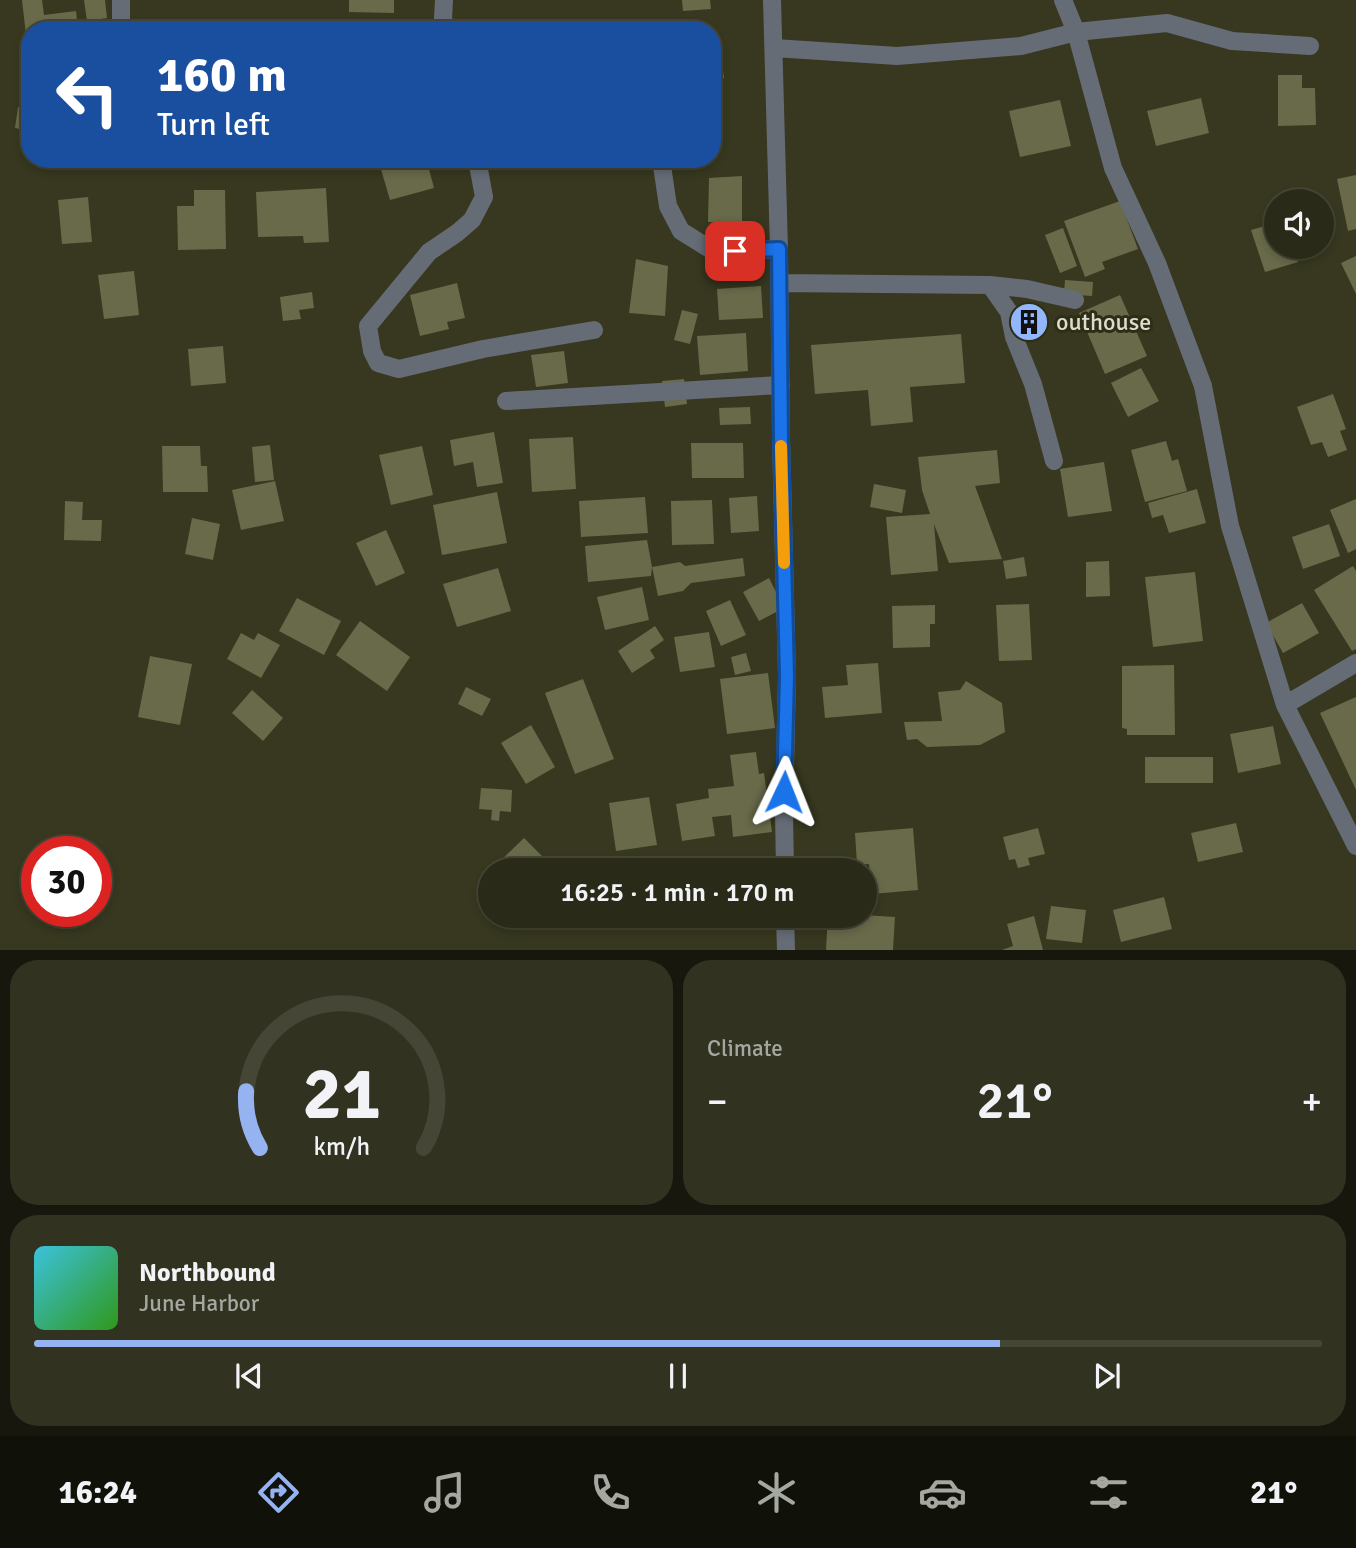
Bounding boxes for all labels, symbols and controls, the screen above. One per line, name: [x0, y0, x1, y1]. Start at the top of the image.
text: 160 m: [157, 45, 287, 105]
icon: left: [42, 49, 133, 140]
text: Turn left: [157, 105, 270, 144]
map controls: [1264, 189, 1334, 259]
button: sound: [1264, 189, 1334, 259]
pin: [705, 221, 765, 281]
icon: arrive: [716, 232, 754, 270]
building icon: outhouse: [1008, 301, 1050, 343]
place label: outhouse: [1056, 307, 1151, 337]
position arrow: [747, 755, 821, 829]
speed limit sign: 30: [21, 836, 112, 927]
text: 16:25 · 1 min · 170 m: [561, 877, 794, 909]
text: Climate: [707, 1034, 783, 1063]
text: 21: [302, 1051, 381, 1140]
text: 21°: [976, 1069, 1053, 1133]
text: −: [707, 1078, 728, 1125]
text: +: [1301, 1078, 1322, 1125]
text: km/h: [313, 1131, 370, 1162]
text: Northbound: [139, 1257, 276, 1289]
text: June Harbor: [139, 1289, 259, 1318]
icon: previous: [230, 1357, 268, 1395]
icon: pause: [659, 1357, 697, 1395]
icon: next: [1088, 1357, 1126, 1395]
icon: directions: [254, 1468, 303, 1517]
icon: music: [420, 1468, 469, 1517]
icon: phone: [586, 1468, 635, 1517]
icon: climate: [752, 1468, 801, 1517]
icon: car: [918, 1468, 967, 1517]
icon: filters: [1084, 1468, 1133, 1517]
text: 16:24: [59, 1473, 137, 1512]
text: 21°: [1250, 1473, 1297, 1512]

